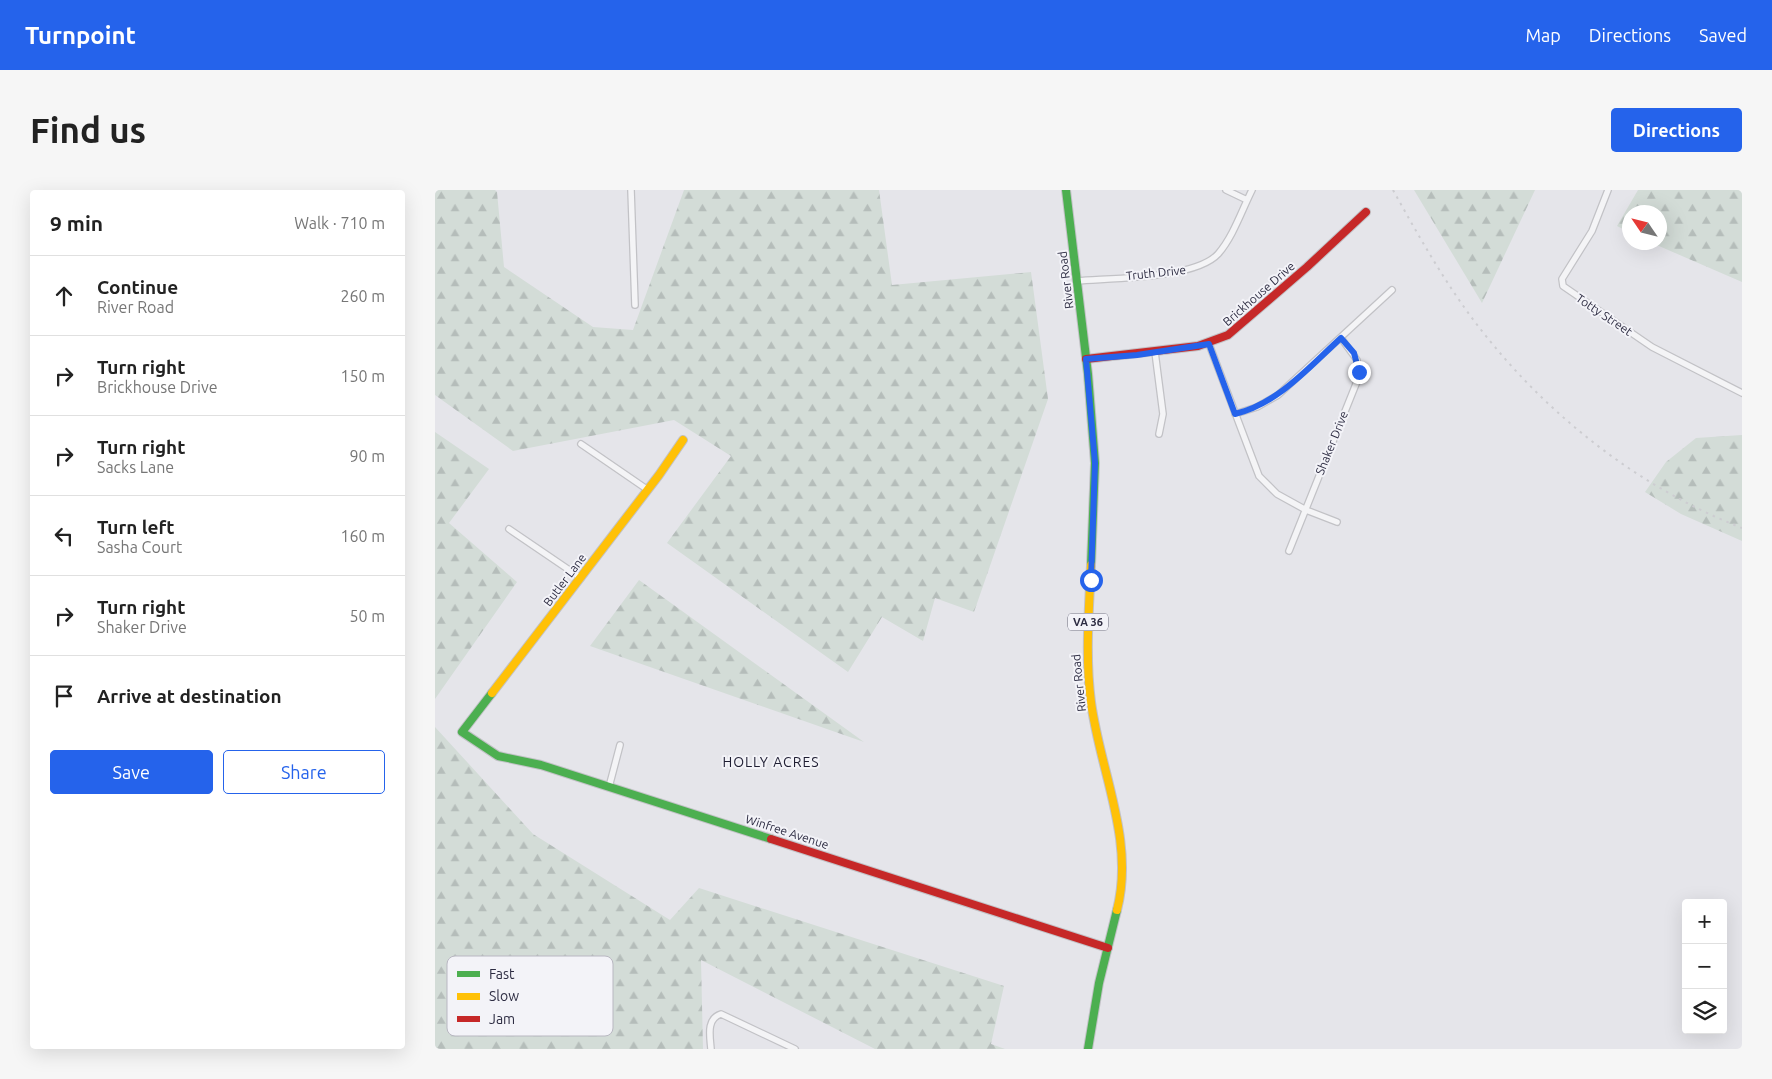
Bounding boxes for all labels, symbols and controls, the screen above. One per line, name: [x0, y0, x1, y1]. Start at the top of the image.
text: Turnpoint: [25, 22, 136, 49]
text: Map: [1525, 25, 1561, 45]
text: Directions: [1589, 25, 1671, 45]
text: Saved: [1699, 25, 1747, 45]
button: Directions: [1611, 108, 1742, 152]
text: Find us: [30, 110, 146, 150]
north arrow: [1622, 205, 1667, 250]
text: 9 min: [50, 211, 103, 235]
text: Walk · 710 m: [294, 214, 385, 232]
street label: River Road: [1056, 251, 1075, 310]
street label: Brickhouse Drive: [1220, 259, 1297, 328]
street label: Truth Drive: [1125, 263, 1187, 282]
text: Continue: [97, 276, 178, 298]
icon: ahead: [50, 282, 78, 310]
text: 260 m: [340, 287, 385, 305]
street label: Totty Street: [1574, 291, 1635, 338]
text: River Road: [97, 298, 174, 316]
text: Turn right: [97, 356, 185, 378]
route end: [1348, 361, 1371, 384]
icon: right: [50, 362, 78, 390]
text: 150 m: [340, 367, 385, 385]
text: Brickhouse Drive: [97, 378, 218, 396]
street label: Shaker Drive: [1313, 409, 1350, 477]
text: Turn right: [97, 436, 185, 458]
icon: right: [50, 442, 78, 470]
text: 90 m: [349, 447, 385, 465]
text: Sacks Lane: [97, 458, 174, 476]
text: Turn left: [97, 516, 175, 538]
icon: left: [50, 522, 78, 550]
text: 160 m: [340, 527, 385, 545]
text: Sasha Court: [97, 538, 182, 556]
street label: Butler Lane: [541, 551, 588, 608]
route start: [1080, 569, 1103, 592]
text: Turn right: [97, 596, 185, 618]
icon: right: [50, 602, 78, 630]
text: 50 m: [349, 607, 385, 625]
road number: VA 36: [1068, 614, 1108, 631]
text: Shaker Drive: [97, 618, 187, 636]
street label: River Road: [1069, 654, 1088, 712]
icon: arrive: [50, 682, 78, 710]
text: Arrive at destination: [97, 685, 282, 707]
button: Save: [50, 750, 213, 794]
button: Share: [223, 750, 385, 794]
district label: HOLLY ACRES: [722, 754, 820, 770]
street label: Winfree Avenue: [744, 812, 830, 851]
map controls: [1682, 899, 1727, 1034]
button: +: [1682, 899, 1727, 944]
button: −: [1682, 944, 1727, 989]
legend: [447, 956, 613, 1036]
text: Fast: [489, 966, 515, 982]
text: Slow: [489, 988, 519, 1004]
button: layers: [1682, 989, 1727, 1034]
text: Jam: [489, 1011, 515, 1027]

